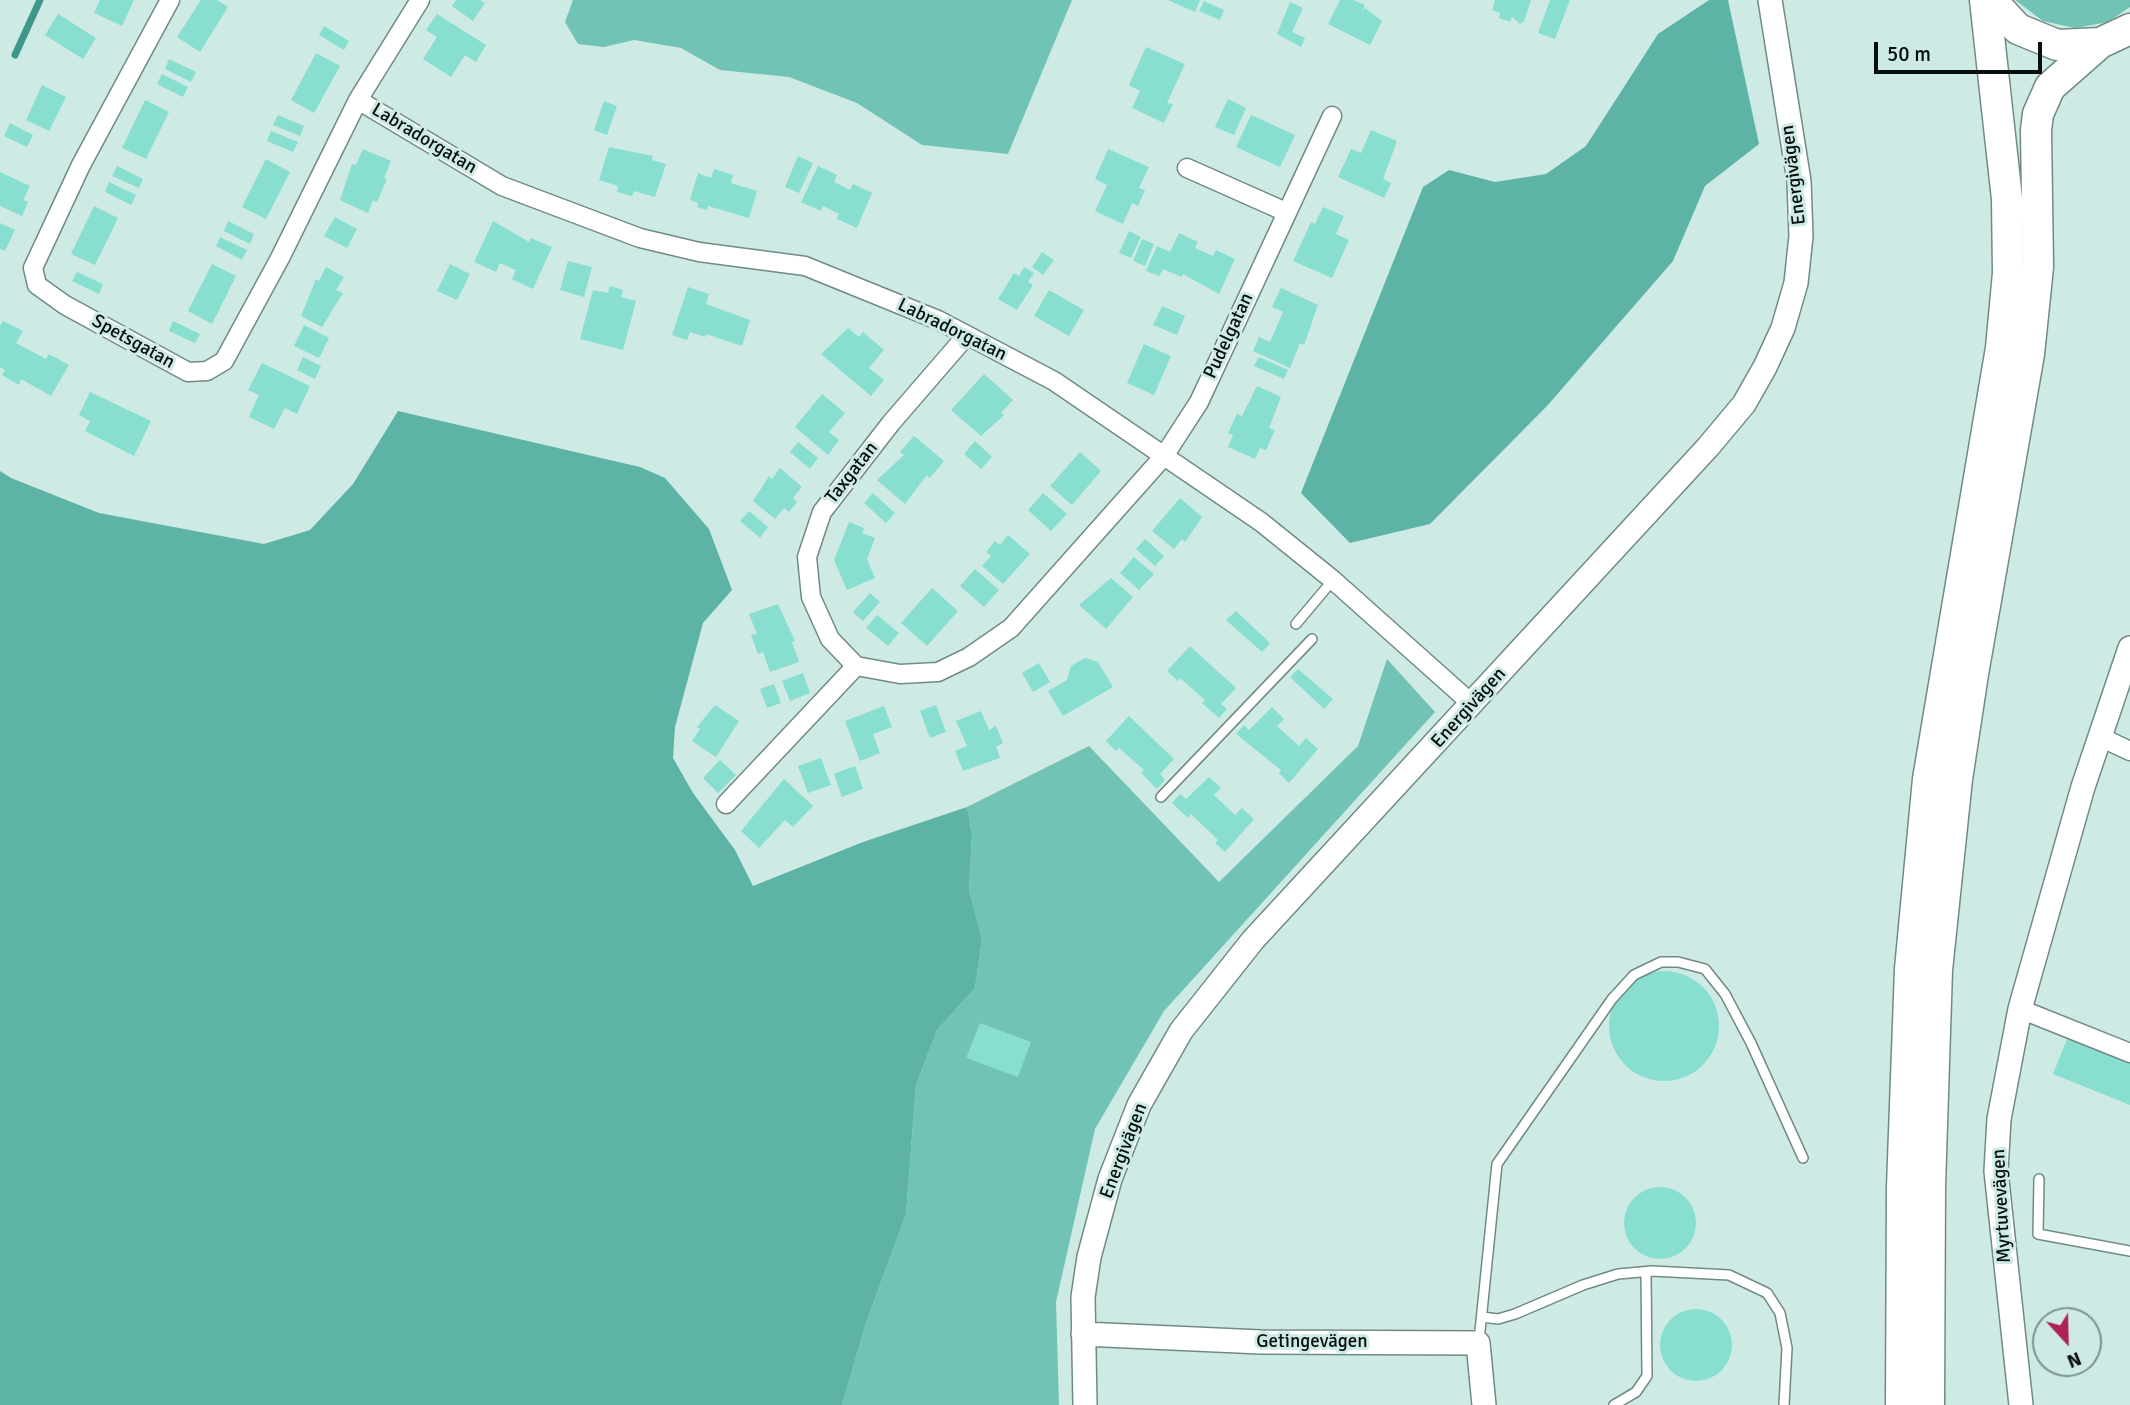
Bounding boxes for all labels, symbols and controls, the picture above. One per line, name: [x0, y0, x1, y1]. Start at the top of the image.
scale bar: [1878, 28, 2046, 72]
text: 50 m: [1887, 41, 1931, 67]
street label: Labradorgatan: [367, 99, 481, 179]
street label: Energivägen: [1777, 124, 1811, 226]
street label: Pudelgatan: [1199, 289, 1259, 383]
street label: Labradorgatan: [894, 294, 1010, 366]
street label: Spetsgatan: [88, 310, 178, 374]
street label: Taxgatan: [821, 438, 883, 508]
street label: Energivägen: [1427, 663, 1511, 753]
street label: Energivägen: [1095, 1100, 1153, 1202]
street label: Myrtuvevägen: [1988, 1148, 2016, 1264]
north arrow: [2032, 1307, 2102, 1377]
street label: Getingevägen: [1256, 1331, 1368, 1353]
text: N: [2063, 1346, 2085, 1373]

